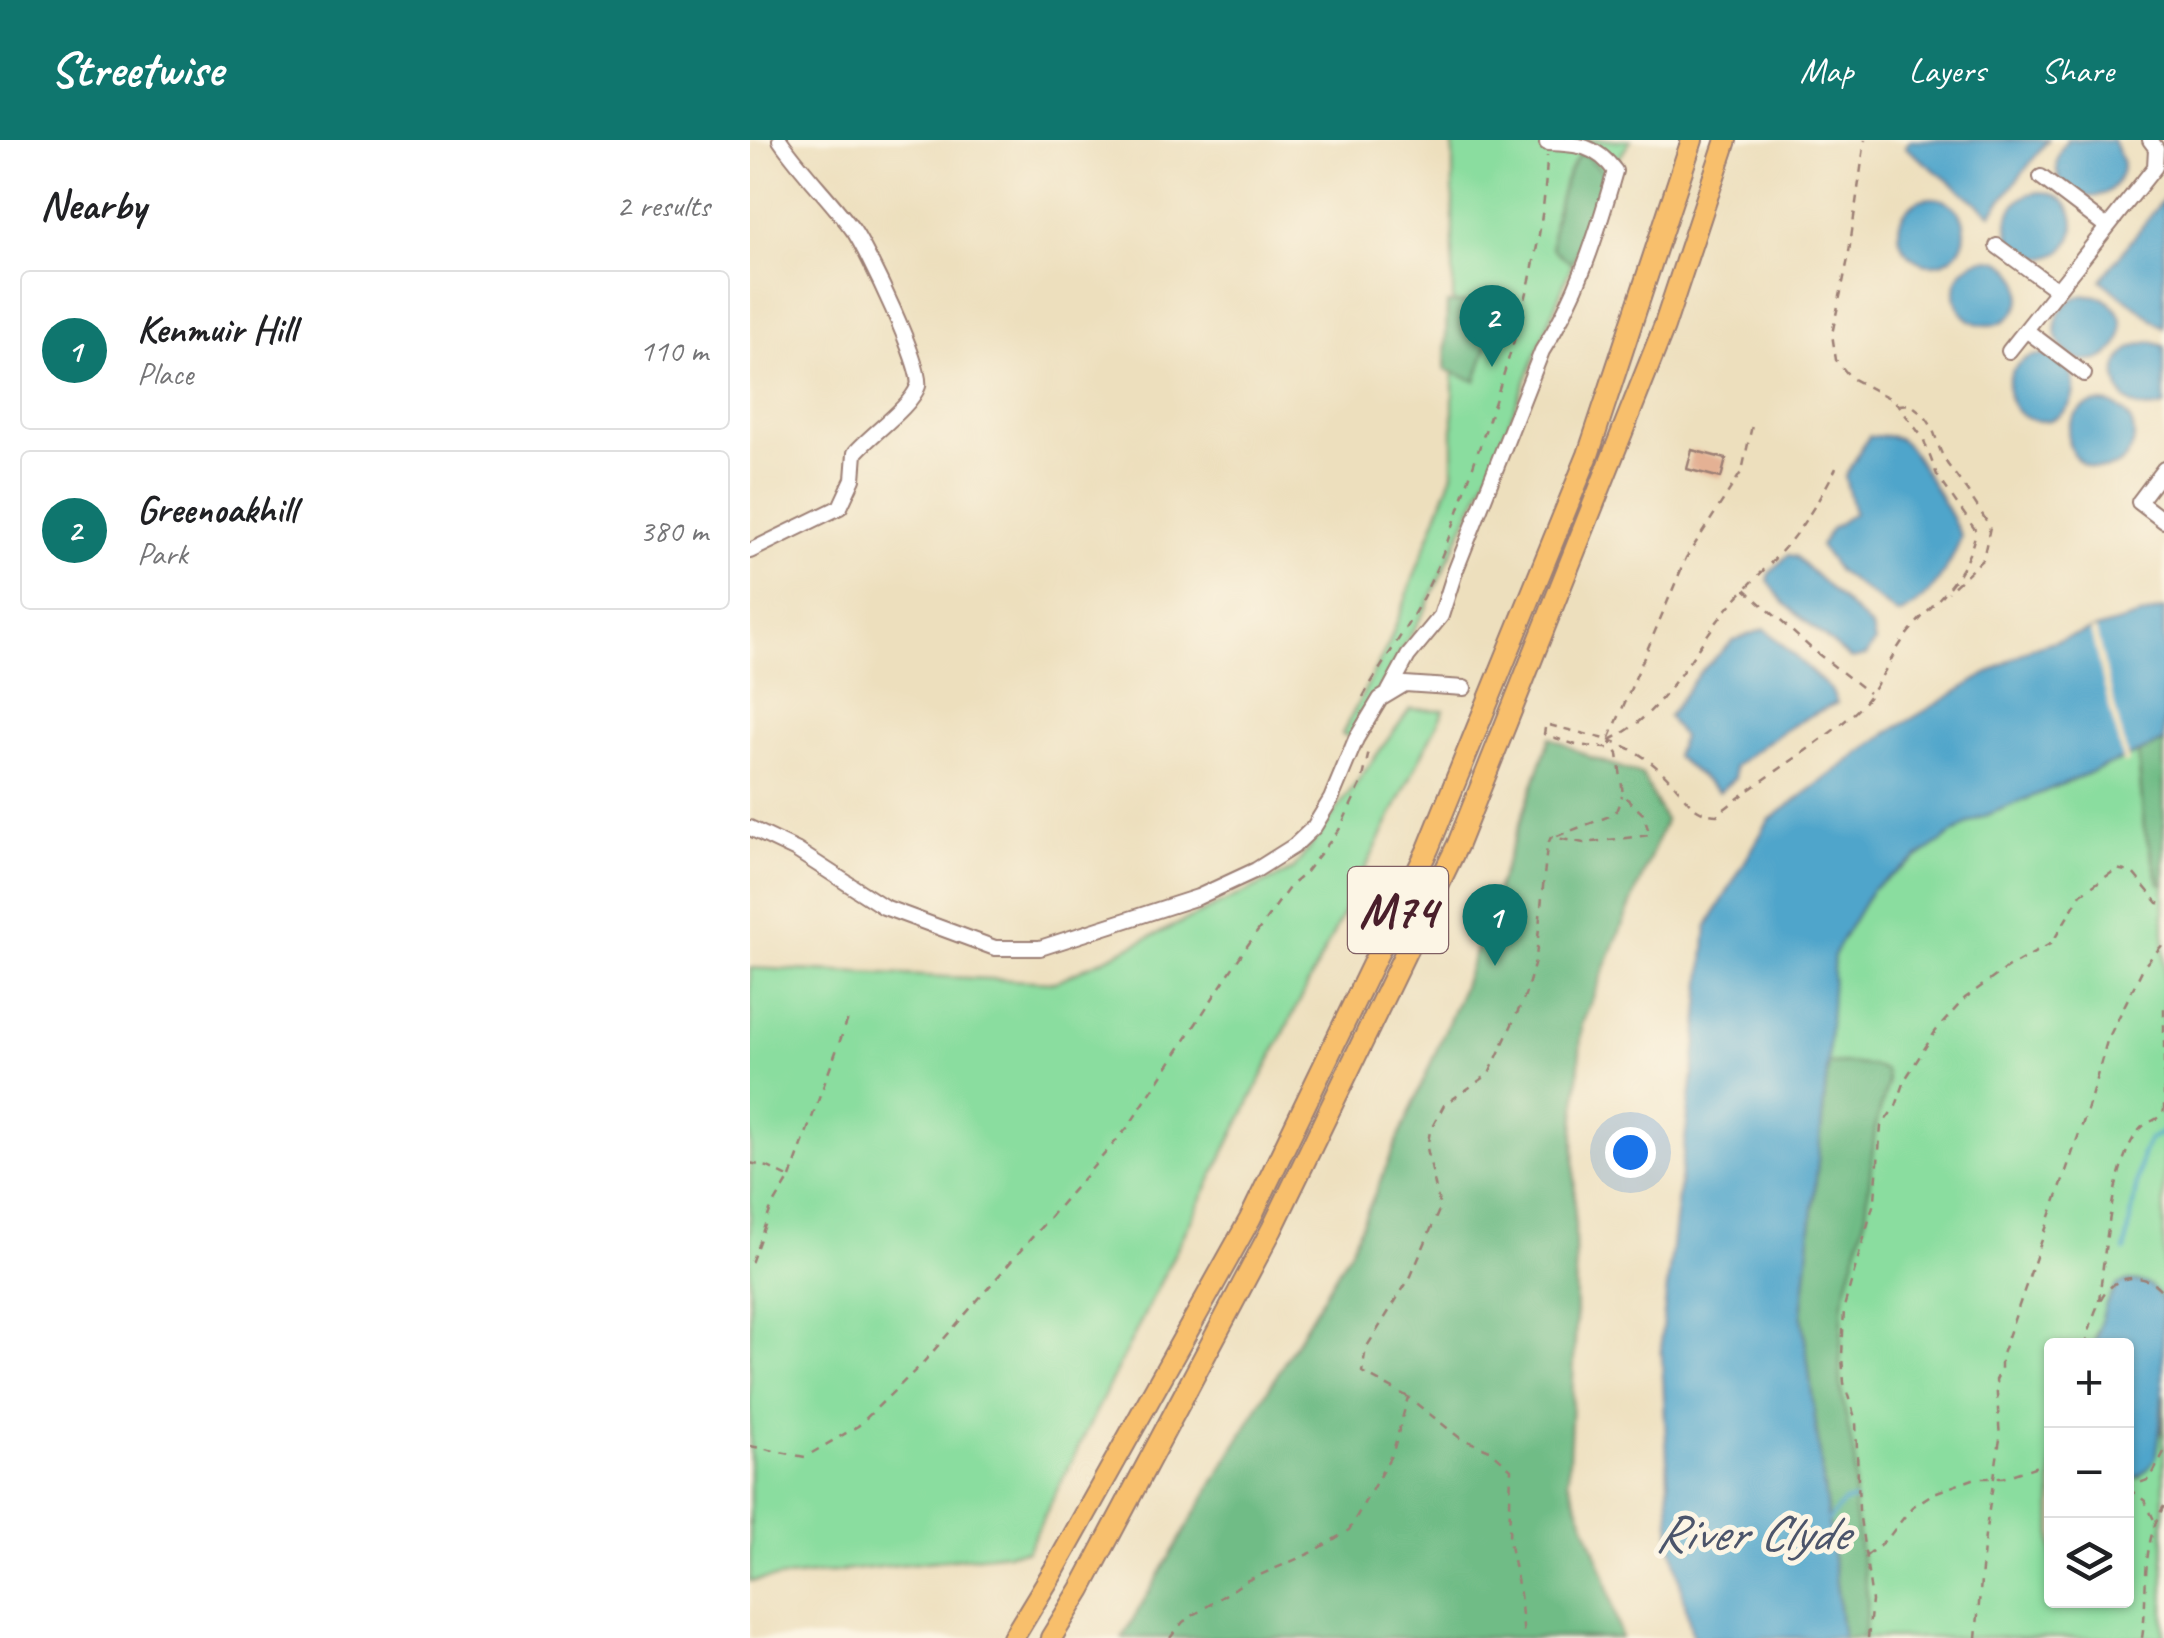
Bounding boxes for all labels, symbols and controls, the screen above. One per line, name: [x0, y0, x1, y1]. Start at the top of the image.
text: Streetwise: [50, 40, 223, 100]
text: Map: [1800, 48, 1853, 93]
text: Layers: [1908, 48, 1986, 93]
text: Share: [2041, 48, 2114, 93]
text: Nearby: [40, 179, 146, 232]
text: 2 results: [616, 185, 710, 226]
pin: 2: [1460, 284, 1524, 367]
text: Kenmuir Hill: [137, 306, 296, 353]
text: 1: [67, 330, 82, 371]
text: 110 m: [639, 330, 708, 371]
text: Place: [137, 353, 193, 394]
text: Greenoakhill: [137, 486, 296, 533]
text: 2: [67, 510, 82, 551]
text: 380 m: [639, 510, 708, 551]
text: Park: [137, 533, 188, 574]
road number: M74: [1348, 867, 1448, 953]
pin: 1: [1462, 884, 1528, 966]
your location: [1605, 1127, 1656, 1178]
map controls: [2044, 1338, 2134, 1608]
button: +: [2044, 1338, 2134, 1428]
button: −: [2044, 1428, 2134, 1518]
water label: River Clyde: [1655, 1500, 1855, 1566]
button: layers: [2044, 1518, 2134, 1608]

